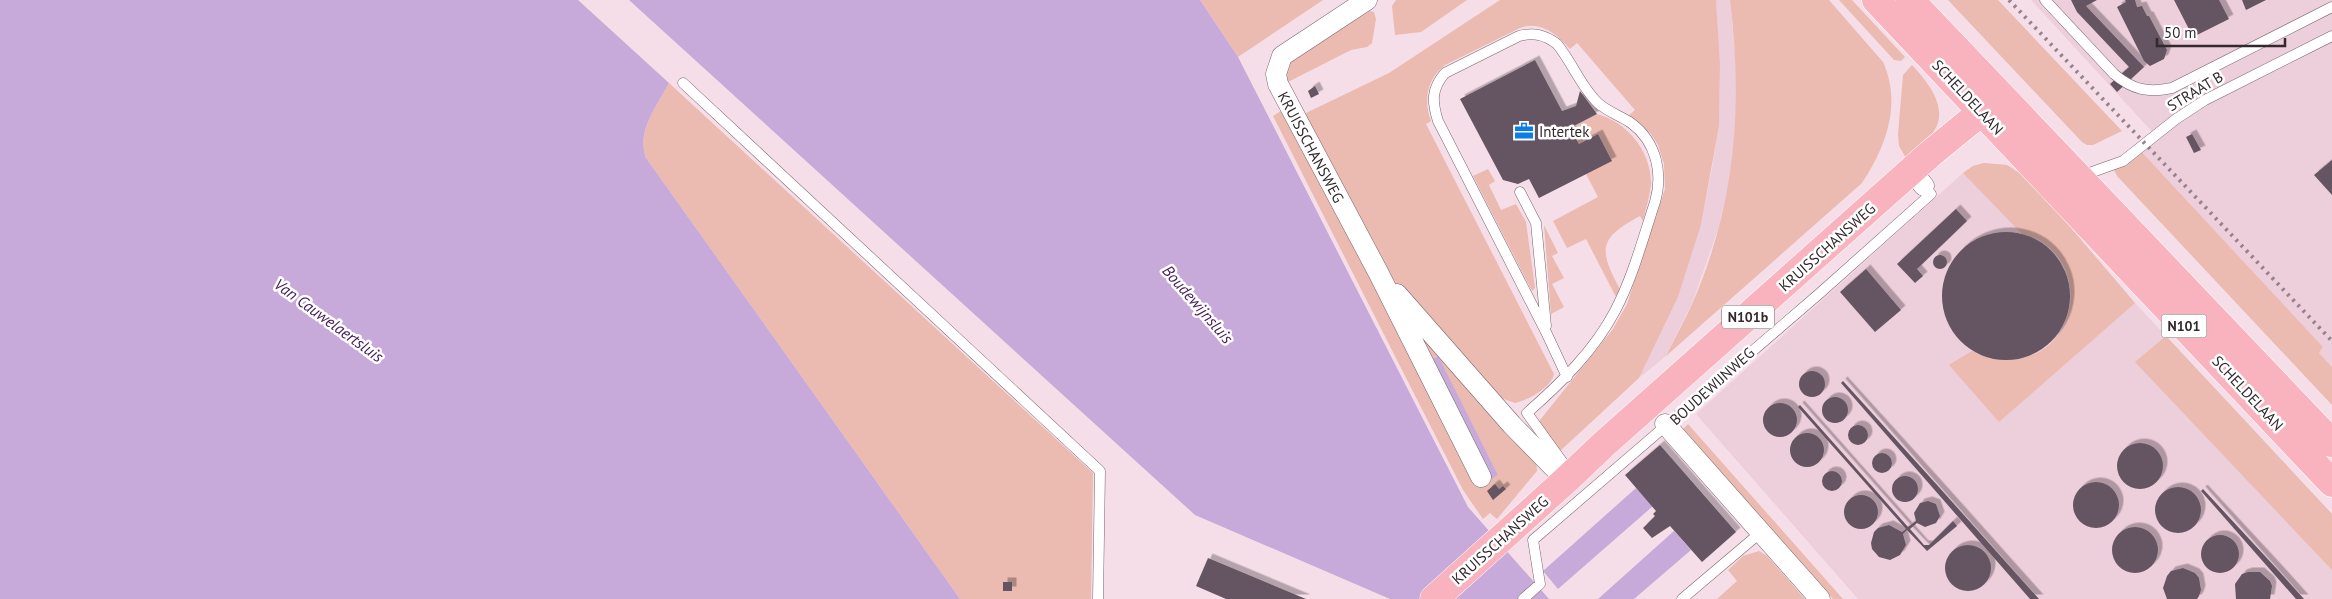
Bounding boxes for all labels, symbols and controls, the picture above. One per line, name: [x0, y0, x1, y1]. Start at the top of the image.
scale bar: [2157, 15, 2284, 47]
text: 50 m: [2164, 23, 2197, 42]
street label: SCHELDELAAN: [1928, 56, 2008, 138]
street label: STRAAT B: [2164, 67, 2226, 115]
street label: KRUISSCHANSWEG: [1274, 88, 1348, 206]
office icon: Intertek: [1513, 120, 1535, 142]
place label: Intertek: [1539, 122, 1590, 141]
street label: KRUISSCHANSWEG: [1775, 199, 1879, 295]
water label: Boudewijnsluis: [1158, 261, 1238, 348]
water label: Van Cauwelaertsluis: [271, 274, 388, 367]
road number: N101b: [1722, 306, 1774, 328]
road number: N101: [2162, 314, 2206, 338]
street label: BOUDEWIJNWEG: [1666, 343, 1758, 429]
street label: SCHELDELAAN: [2208, 352, 2288, 434]
street label: KRUISSCHANSWEG: [1448, 492, 1552, 588]

